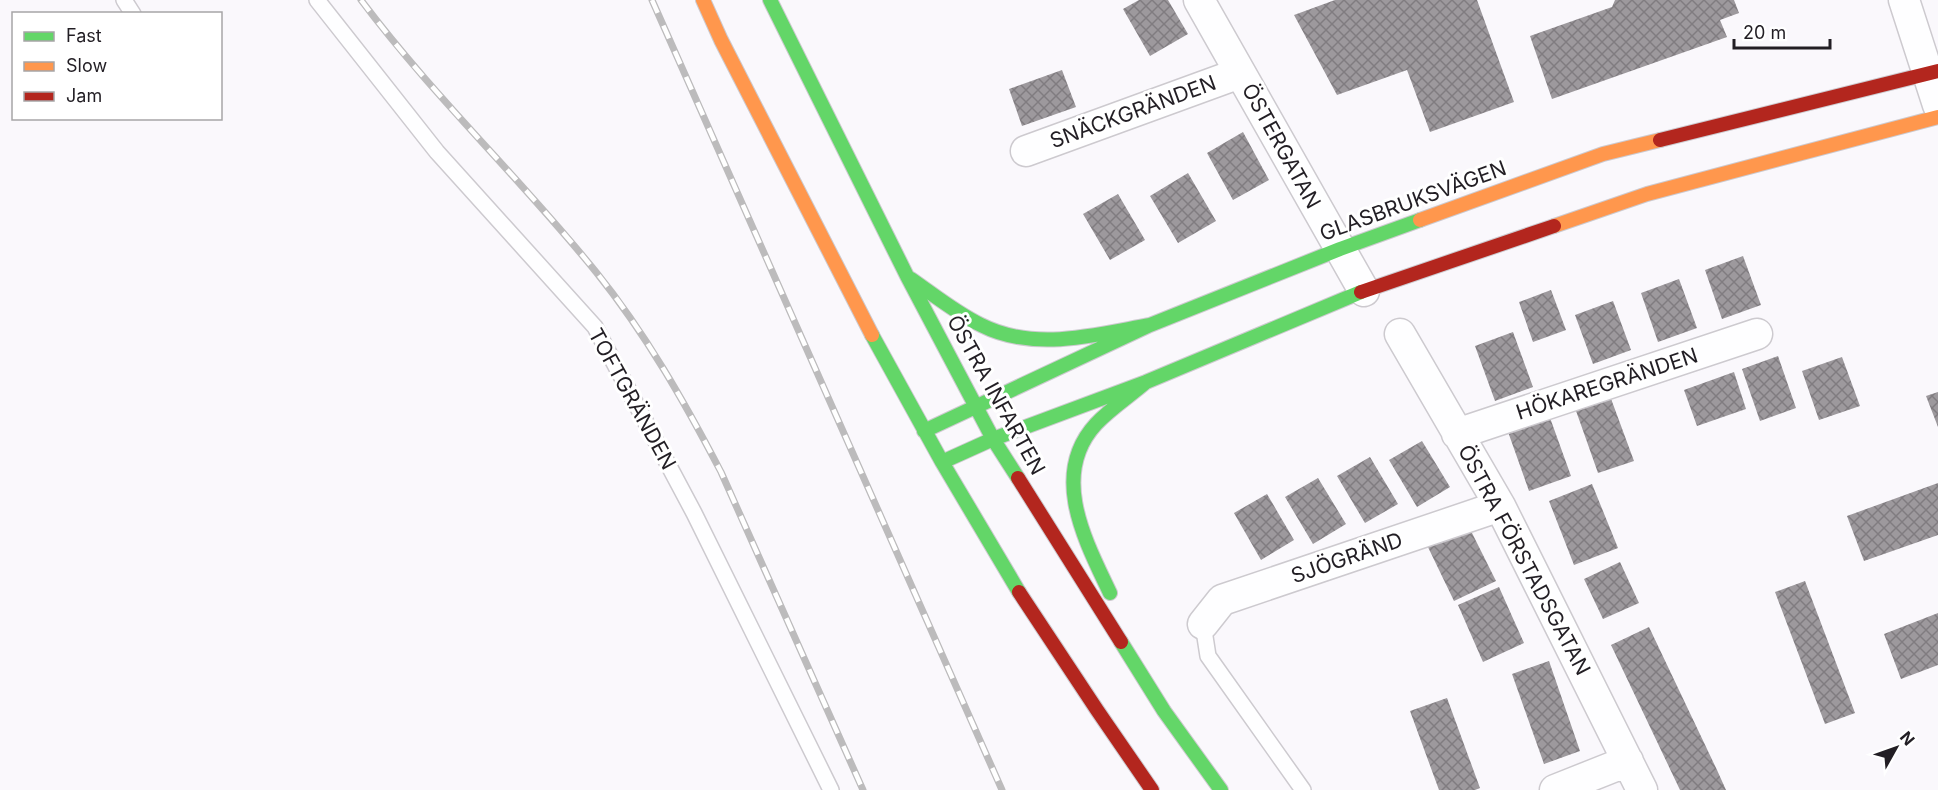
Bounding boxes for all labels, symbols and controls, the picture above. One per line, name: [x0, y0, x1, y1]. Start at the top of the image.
legend: [12, 12, 222, 120]
scale bar: [1734, 12, 1830, 50]
text: 20 m: [1743, 22, 1786, 43]
text: Fast: [66, 25, 102, 46]
text: Slow: [66, 55, 107, 76]
street label: SNÄCKGRÄNDEN: [1046, 69, 1219, 153]
street label: ÖSTERGATAN: [1237, 79, 1326, 213]
text: Jam: [66, 85, 102, 106]
street label: GLASBRUKSVÄGEN: [1316, 154, 1510, 246]
street label: ÖSTRA INFARTEN: [942, 310, 1051, 479]
street label: TOFTGRÄNDEN: [583, 323, 682, 474]
street label: HÖKAREGRÄNDEN: [1513, 341, 1701, 425]
street label: ÖSTRA FÖRSTADSGATAN: [1453, 440, 1596, 679]
street label: SJÖGRÄND: [1288, 526, 1406, 588]
north arrow: [1866, 718, 1926, 778]
text: N: [1896, 727, 1919, 749]

